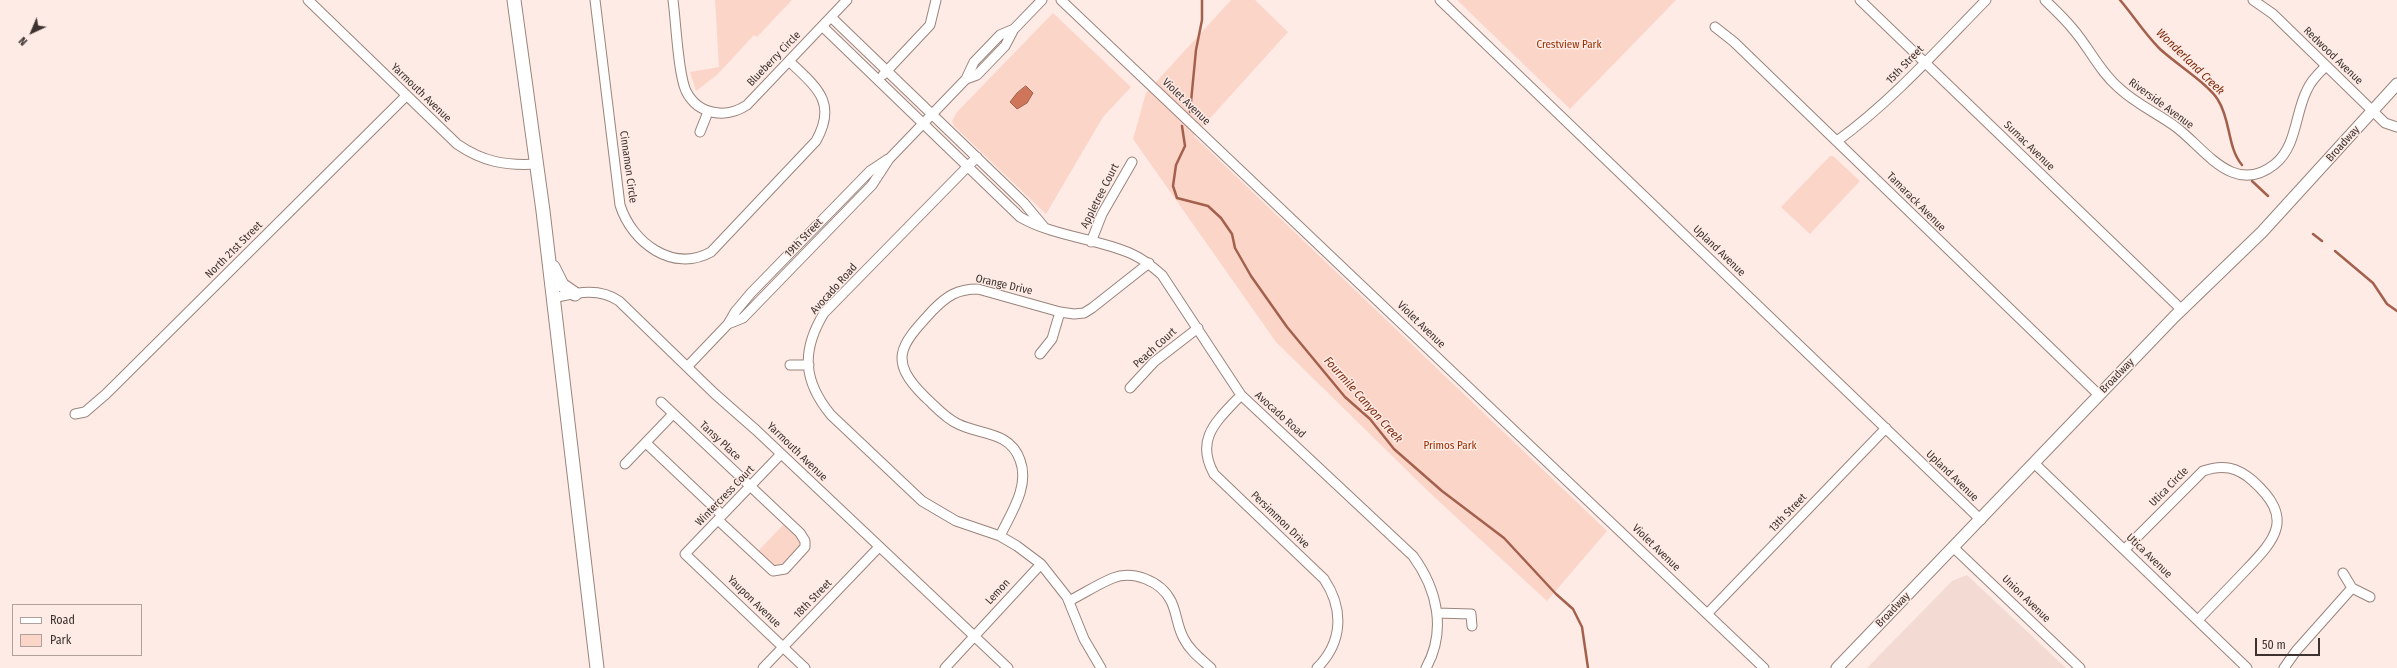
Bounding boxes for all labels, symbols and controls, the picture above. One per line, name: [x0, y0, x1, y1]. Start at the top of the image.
north arrow: [12, 12, 52, 52]
street label: Redwood Avenue: [2301, 24, 2365, 88]
water label: Wonderland Creek: [2153, 26, 2227, 98]
street label: Blueberry Circle: [744, 29, 804, 89]
text: N: [16, 34, 30, 48]
park label: Crestview Park: [1536, 38, 1602, 52]
street label: 15th Street: [1883, 43, 1927, 87]
street label: Yarmouth Avenue: [388, 61, 454, 125]
street label: Violet Avenue: [1159, 76, 1213, 128]
street label: Riverside Avenue: [2126, 76, 2196, 132]
street label: Sumac Avenue: [2001, 119, 2057, 173]
street label: Broadway: [2323, 123, 2363, 165]
street label: Cinnamon Circle: [616, 130, 640, 204]
street label: Appletree Court: [1078, 162, 1122, 230]
street label: Tamarack Avenue: [1884, 170, 1948, 234]
street label: 19th Street: [782, 216, 826, 260]
street label: North 21st Street: [203, 219, 265, 281]
street label: Upland Avenue: [1690, 223, 1748, 279]
street label: Avocado Road: [808, 261, 860, 317]
street label: Orange Drive: [974, 272, 1034, 298]
street label: Violet Avenue: [1394, 299, 1448, 351]
street label: Peach Court: [1131, 325, 1179, 371]
water label: Fourmile Canyon Creek: [1321, 354, 1405, 446]
street label: Broadway: [2097, 356, 2137, 396]
street label: Avocado Road: [1252, 389, 1308, 441]
street label: Tansy Place: [697, 419, 743, 463]
street label: Yarmouth Avenue: [764, 420, 830, 484]
park label: Primos Park: [1423, 439, 1477, 453]
street label: Upland Avenue: [1923, 448, 1981, 504]
street label: Wintercress Court: [693, 463, 757, 529]
street label: Utica Circle: [2147, 465, 2191, 509]
street label: Persimmon Drive: [1248, 489, 1312, 551]
street label: 13th Street: [1766, 491, 1810, 535]
street label: Violet Avenue: [1629, 522, 1683, 574]
street label: Utica Avenue: [2123, 531, 2175, 581]
street label: Yaupon Avenue: [725, 573, 783, 631]
street label: Union Avenue: [1999, 573, 2053, 625]
street label: Lemon: [983, 576, 1013, 608]
street label: 18th Street: [791, 577, 835, 621]
street label: Broadway: [1873, 590, 1913, 630]
legend: [12, 604, 142, 656]
text: Road: [50, 613, 75, 627]
scale bar: [2257, 630, 2322, 656]
text: Park: [50, 633, 71, 647]
text: 50 m: [2262, 638, 2286, 652]

